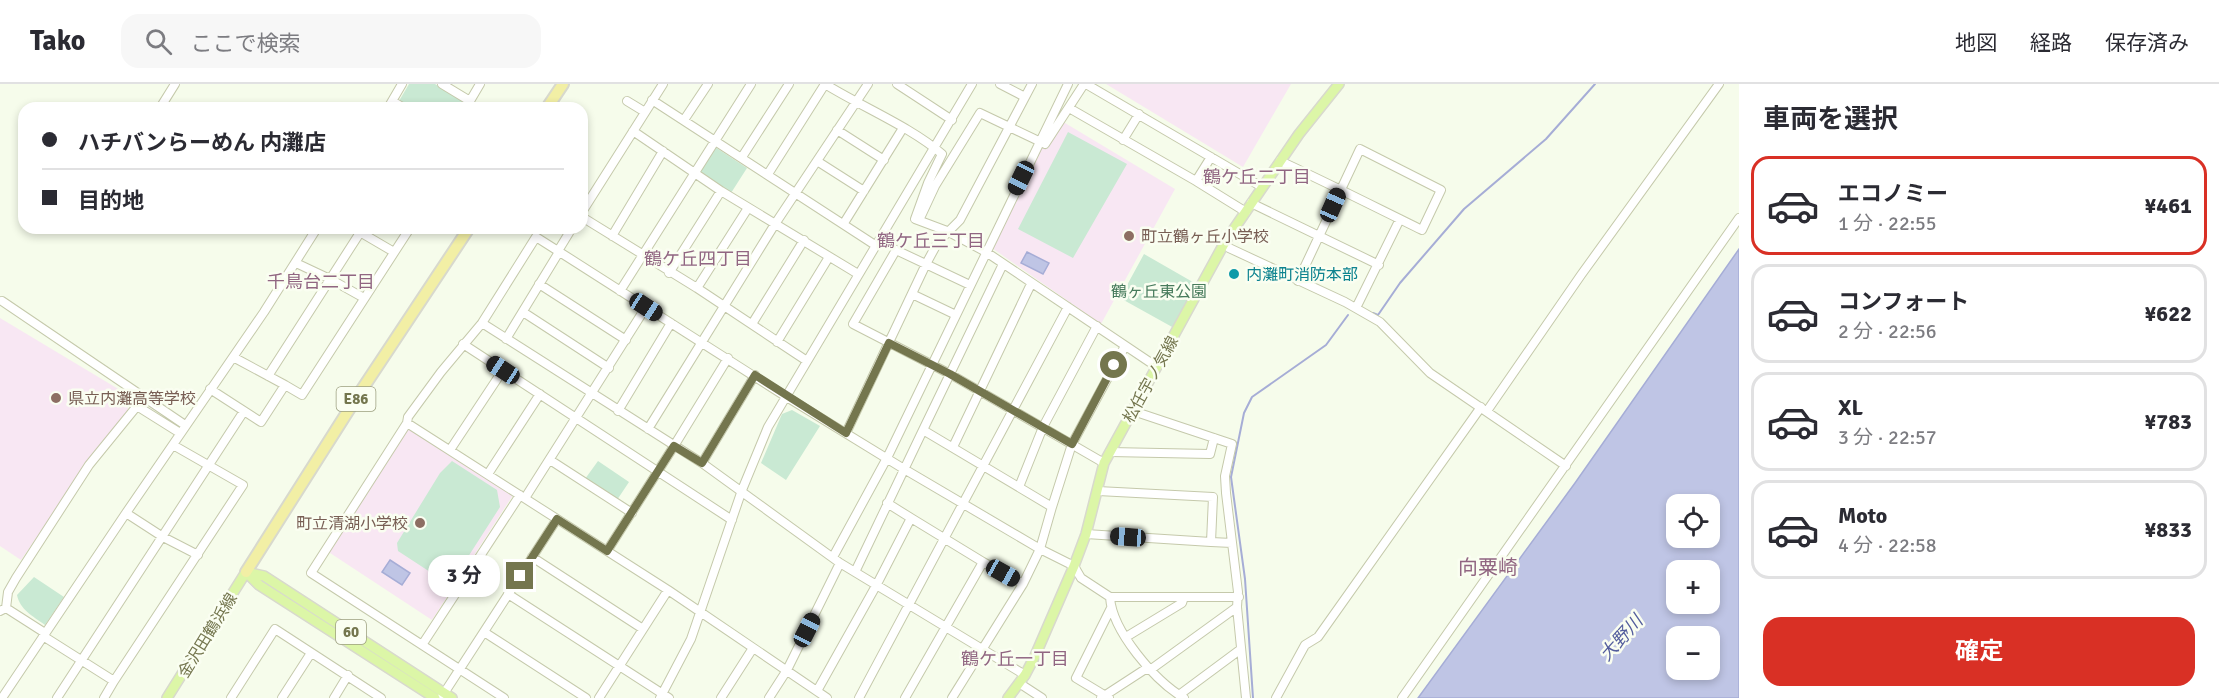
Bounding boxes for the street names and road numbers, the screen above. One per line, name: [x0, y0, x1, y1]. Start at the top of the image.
street label: 松任宇ノ気線: [1119, 333, 1183, 426]
road number: E86: [336, 387, 376, 411]
street label: 金沢田鶴浜線: [174, 590, 242, 682]
road number: 60: [336, 620, 366, 644]

